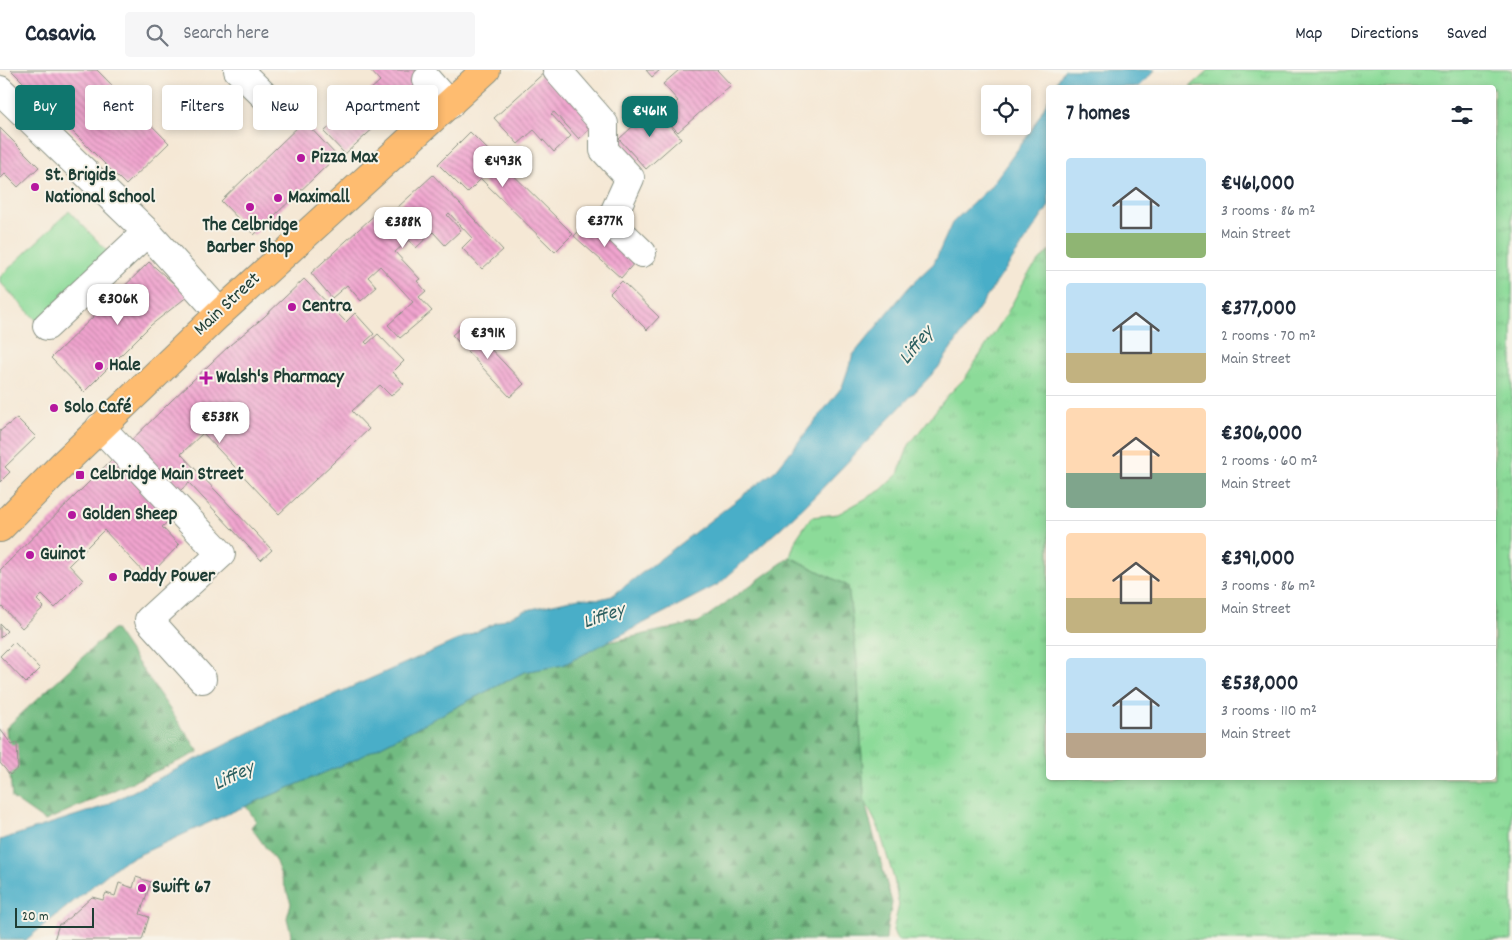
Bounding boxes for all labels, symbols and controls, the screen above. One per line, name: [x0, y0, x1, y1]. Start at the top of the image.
search box: [125, 12, 475, 57]
text: Casavia: [25, 18, 95, 52]
icon: search: [143, 21, 171, 49]
text: Search here: [183, 21, 269, 48]
text: Map: [1295, 22, 1322, 47]
text: Directions: [1350, 22, 1419, 47]
text: Saved: [1447, 22, 1487, 47]
chip: Buy: [15, 85, 75, 130]
chip: Rent: [85, 85, 152, 130]
chip: Filters: [162, 85, 243, 130]
chip: New: [253, 85, 317, 130]
chip: Apartment: [327, 85, 438, 130]
map controls: [981, 85, 1031, 135]
button: locate: [981, 85, 1031, 135]
pin: €461K: [615, 96, 685, 138]
text: €461K: [633, 100, 667, 123]
text: 7 homes: [1066, 100, 1130, 130]
icon: filters: [1448, 101, 1476, 129]
place label: Pizza Max: [311, 145, 379, 172]
pin: €493K: [468, 146, 538, 188]
text: €493K: [484, 150, 522, 173]
marker: Pizza Max: [295, 152, 307, 164]
place label: St. Brigids National School: [45, 163, 155, 212]
text: €461,000: [1221, 170, 1295, 200]
icon: home: [1106, 178, 1166, 238]
marker: St. Brigids National School: [29, 181, 41, 193]
place label: Maximall: [288, 185, 350, 212]
marker: Maximall: [272, 192, 284, 204]
text: 3 rooms · 86 m²: [1221, 200, 1315, 223]
marker: The Celbridge Barber Shop: [244, 201, 256, 213]
pin: €388K: [368, 206, 438, 249]
pin: €377K: [570, 206, 640, 248]
text: €377K: [587, 210, 623, 233]
text: €388K: [385, 211, 421, 234]
place label: The Celbridge Barber Shop: [202, 213, 298, 262]
text: Main Street: [1221, 223, 1291, 246]
street label: Main Street: [189, 267, 267, 343]
pin: €306K: [83, 284, 153, 326]
text: €306K: [98, 288, 138, 311]
place label: Centra: [302, 294, 353, 321]
text: €377,000: [1221, 295, 1296, 325]
marker: Centra: [286, 301, 298, 313]
icon: home: [1106, 303, 1166, 363]
pin: €391K: [453, 318, 523, 360]
water label: Liffey: [893, 319, 943, 371]
text: €391K: [471, 322, 505, 345]
text: 2 rooms · 70 m²: [1221, 325, 1316, 348]
text: Main Street: [1221, 348, 1291, 371]
place label: Hale: [109, 353, 141, 380]
marker: Hale: [93, 360, 105, 372]
place label: Walsh's Pharmacy: [216, 365, 345, 392]
marker: Walsh's Pharmacy: [200, 372, 212, 384]
place label: Solo Café: [64, 395, 131, 422]
marker: Solo Café: [48, 402, 60, 414]
pin: €538K: [185, 402, 255, 444]
text: €538K: [201, 406, 239, 429]
text: €306,000: [1221, 420, 1302, 450]
icon: home: [1106, 428, 1166, 488]
text: 2 rooms · 60 m²: [1221, 450, 1318, 473]
place label: Celbridge Main Street: [90, 462, 244, 489]
marker: Celbridge Main Street: [74, 469, 86, 481]
text: Main Street: [1221, 473, 1291, 496]
place label: Golden Sheep: [82, 502, 178, 529]
marker: Golden Sheep: [66, 509, 78, 521]
place label: Guinot: [40, 542, 86, 569]
text: €391,000: [1221, 545, 1295, 575]
marker: Guinot: [24, 549, 36, 561]
icon: home: [1106, 553, 1166, 613]
place label: Paddy Power: [123, 564, 216, 591]
marker: Paddy Power: [107, 571, 119, 583]
text: 3 rooms · 86 m²: [1221, 575, 1315, 598]
water label: Liffey: [579, 596, 631, 637]
text: Main Street: [1221, 598, 1291, 621]
text: €538,000: [1221, 670, 1299, 700]
icon: home: [1106, 678, 1166, 738]
text: 3 rooms · 110 m²: [1221, 700, 1317, 723]
text: Main Street: [1221, 723, 1291, 746]
water label: Liffey: [209, 754, 262, 799]
place label: Swift 67: [152, 875, 211, 902]
marker: Swift 67: [136, 882, 148, 894]
scale bar: [15, 905, 94, 928]
text: 20 m: [22, 907, 49, 927]

